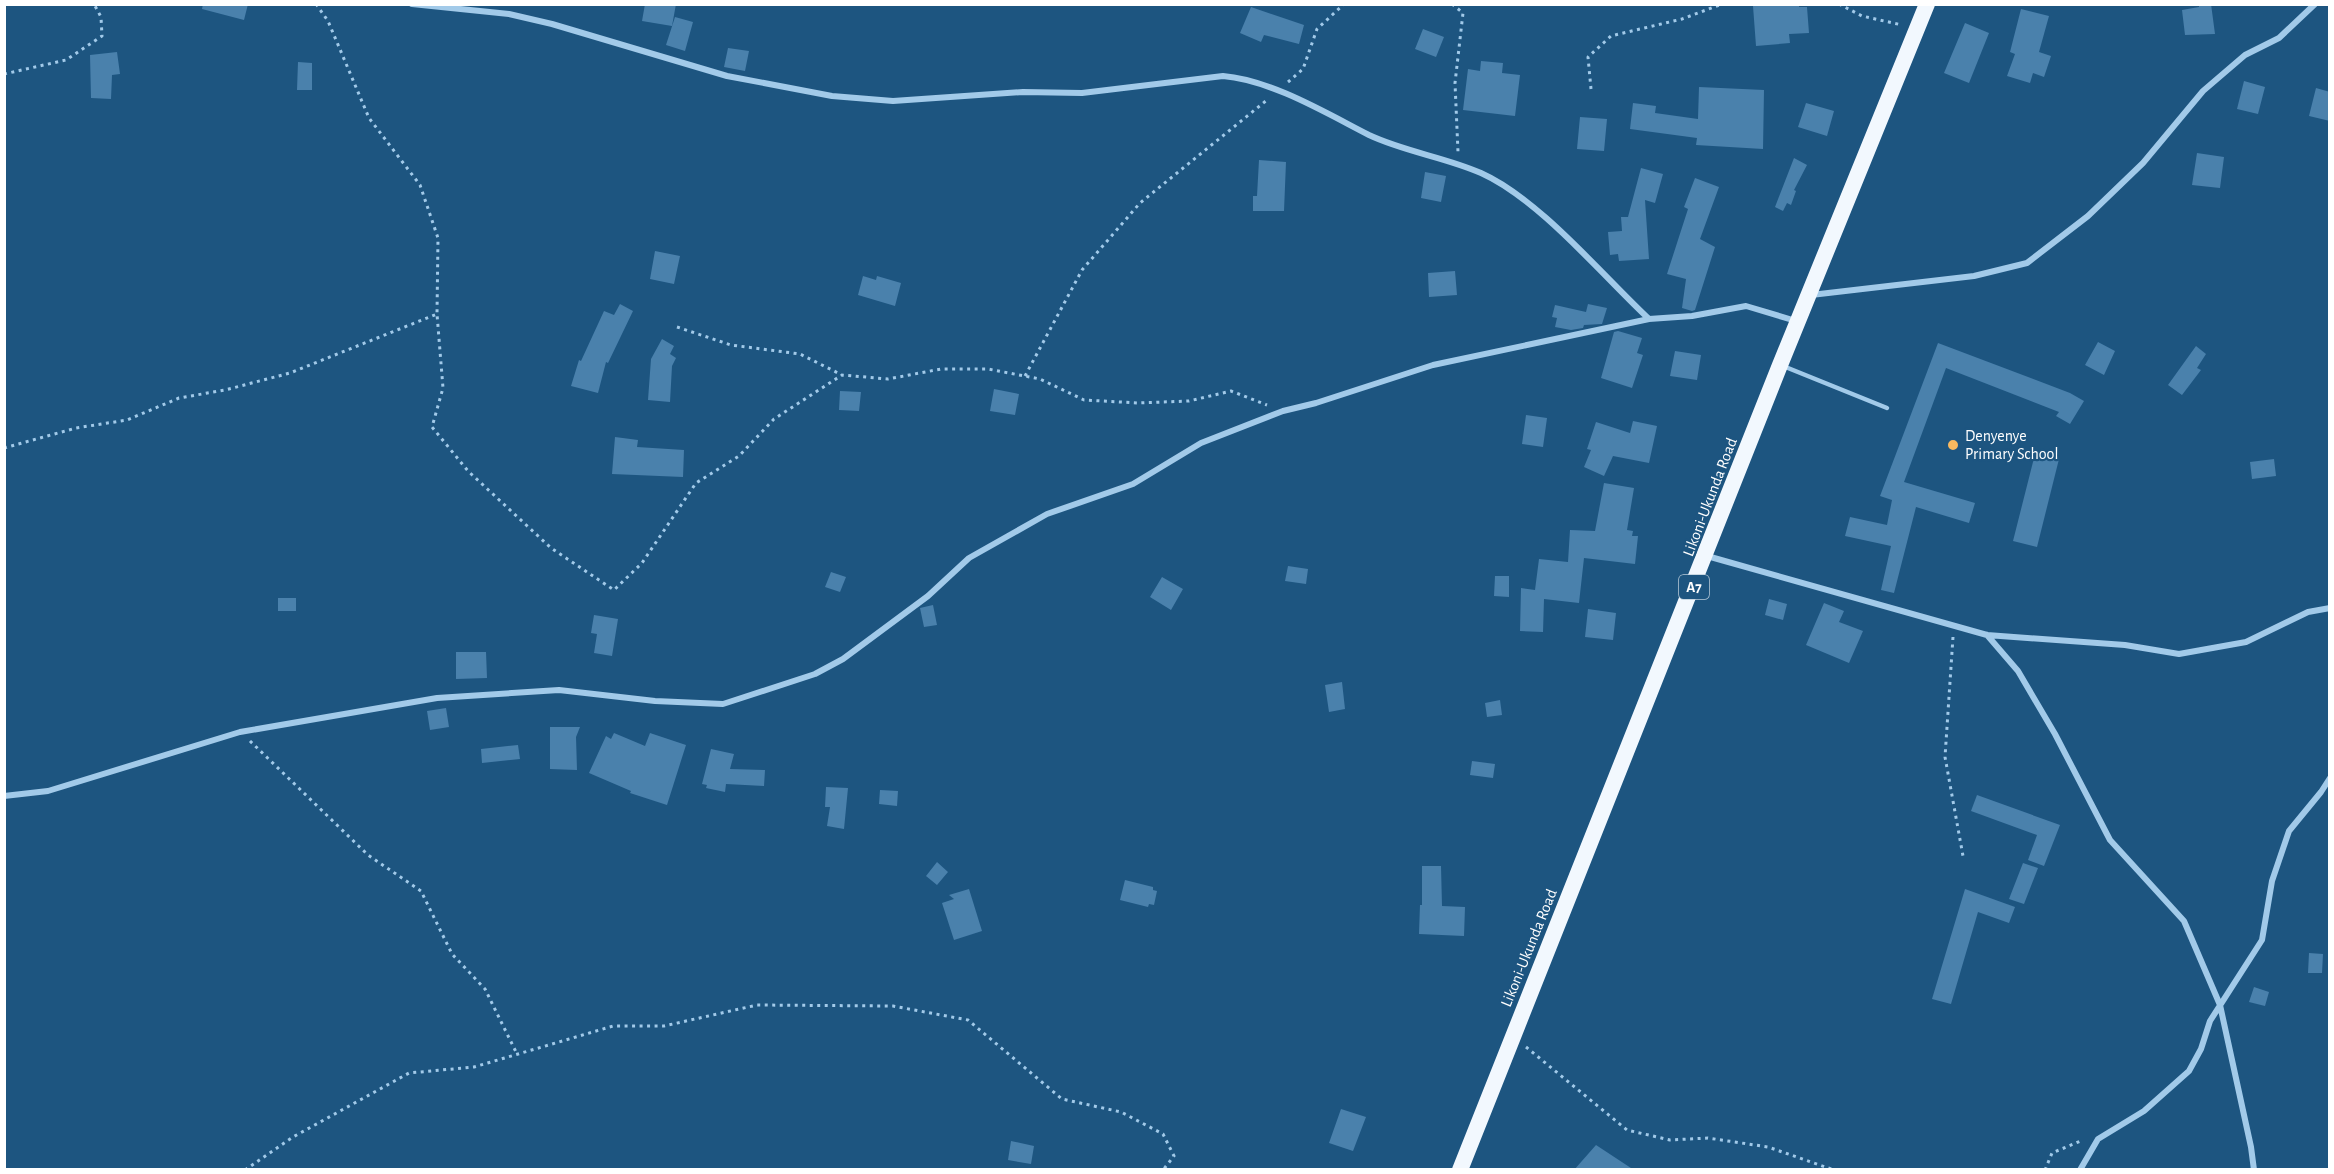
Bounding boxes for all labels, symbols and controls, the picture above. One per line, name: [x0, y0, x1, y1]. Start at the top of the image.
place label: Denyenye Primary School: [1965, 428, 2058, 463]
street label: Likoni-Ukunda Road: [1680, 436, 1740, 558]
marker: Denyenye Primary School: [1946, 438, 1960, 452]
road number: A7: [1679, 575, 1709, 599]
street label: Likoni-Ukunda Road: [1498, 887, 1560, 1009]

